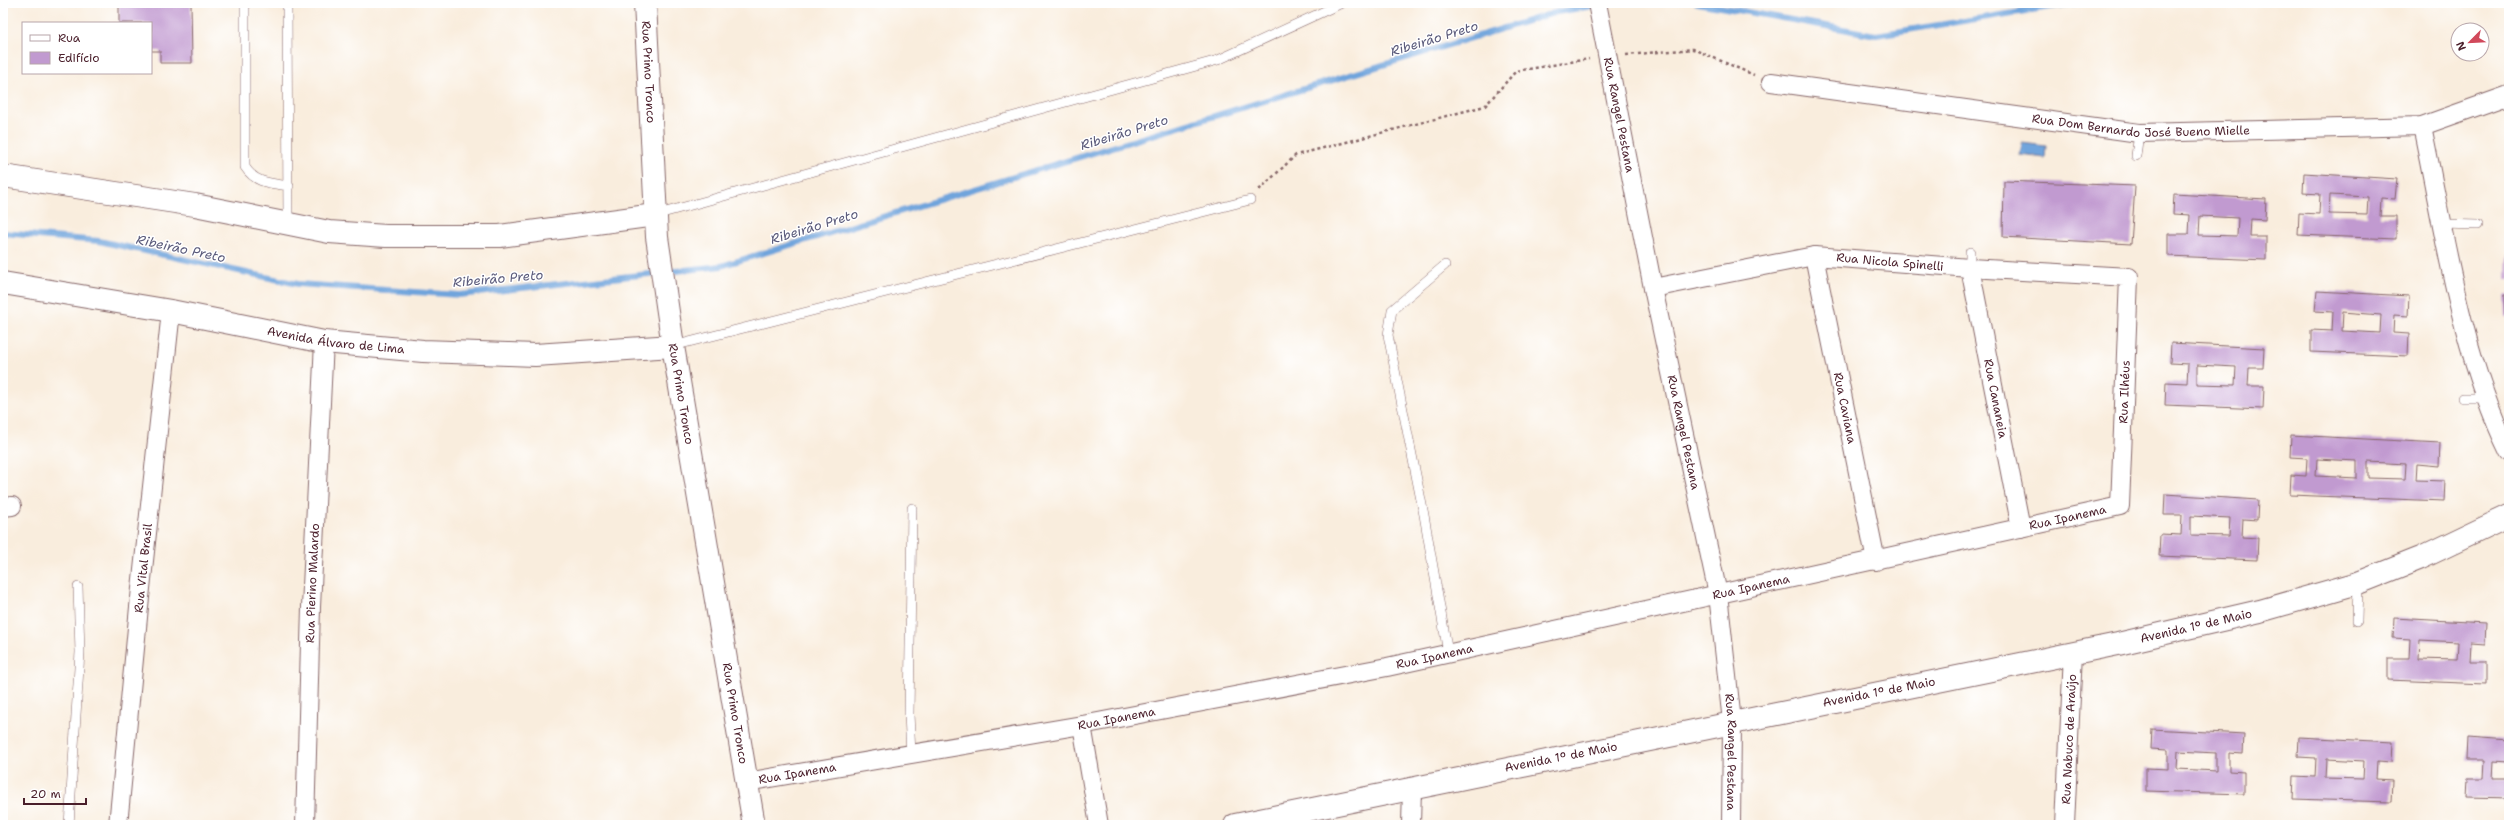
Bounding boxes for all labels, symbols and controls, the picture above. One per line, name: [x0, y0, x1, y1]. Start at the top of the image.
water label: Ribeirão Preto: [1388, 17, 1480, 60]
street label: Rua Primo Tronco: [638, 20, 659, 123]
legend: [22, 22, 152, 74]
north arrow: [2450, 22, 2490, 62]
text: Rua: [58, 30, 81, 46]
text: N: [2453, 39, 2470, 53]
text: Edifício: [58, 50, 99, 66]
street label: Rua Rangel Pestana: [1600, 56, 1638, 174]
street label: Rua Dom Bernardo José Bueno Mielle: [2031, 110, 2250, 141]
water label: Ribeirão Preto: [1078, 111, 1170, 154]
water label: Ribeirão Preto: [768, 205, 860, 248]
water label: Ribeirão Preto: [135, 231, 227, 266]
street label: Rua Nicola Spinelli: [1836, 249, 1944, 275]
water label: Ribeirão Preto: [452, 266, 544, 291]
street label: Avenida Álvaro de Lima: [266, 323, 406, 357]
street label: Rua Primo Tronco: [665, 342, 698, 446]
street label: Rua Cananeia: [1980, 357, 2011, 440]
street label: Rua Ilhéus: [2115, 360, 2134, 424]
street label: Rua Caviana: [1830, 371, 1860, 446]
street label: Rua Rangel Pestana: [1664, 373, 1704, 492]
street label: Rua Ipanema: [2027, 501, 2108, 534]
street label: Rua Vital Brasil: [130, 522, 156, 614]
street label: Rua Pierino Malardo: [302, 523, 323, 643]
street label: Rua Ipanema: [1711, 571, 1792, 603]
street label: Avenida 1º de Maio: [2138, 605, 2254, 647]
street label: Rua Ipanema: [1394, 640, 1475, 673]
street label: Rua Primo Tronco: [719, 662, 752, 765]
street label: Avenida 1º de Maio: [1821, 673, 1937, 711]
street label: Rua Nabuco de Araújo: [2058, 674, 2080, 805]
street label: Rua Rangel Pestana: [1721, 693, 1740, 811]
street label: Rua Ipanema: [1077, 703, 1157, 734]
street label: Avenida 1º de Maio: [1503, 738, 1619, 776]
street label: Rua Ipanema: [757, 759, 838, 788]
scale bar: [24, 780, 86, 806]
text: 20 m: [30, 786, 61, 802]

